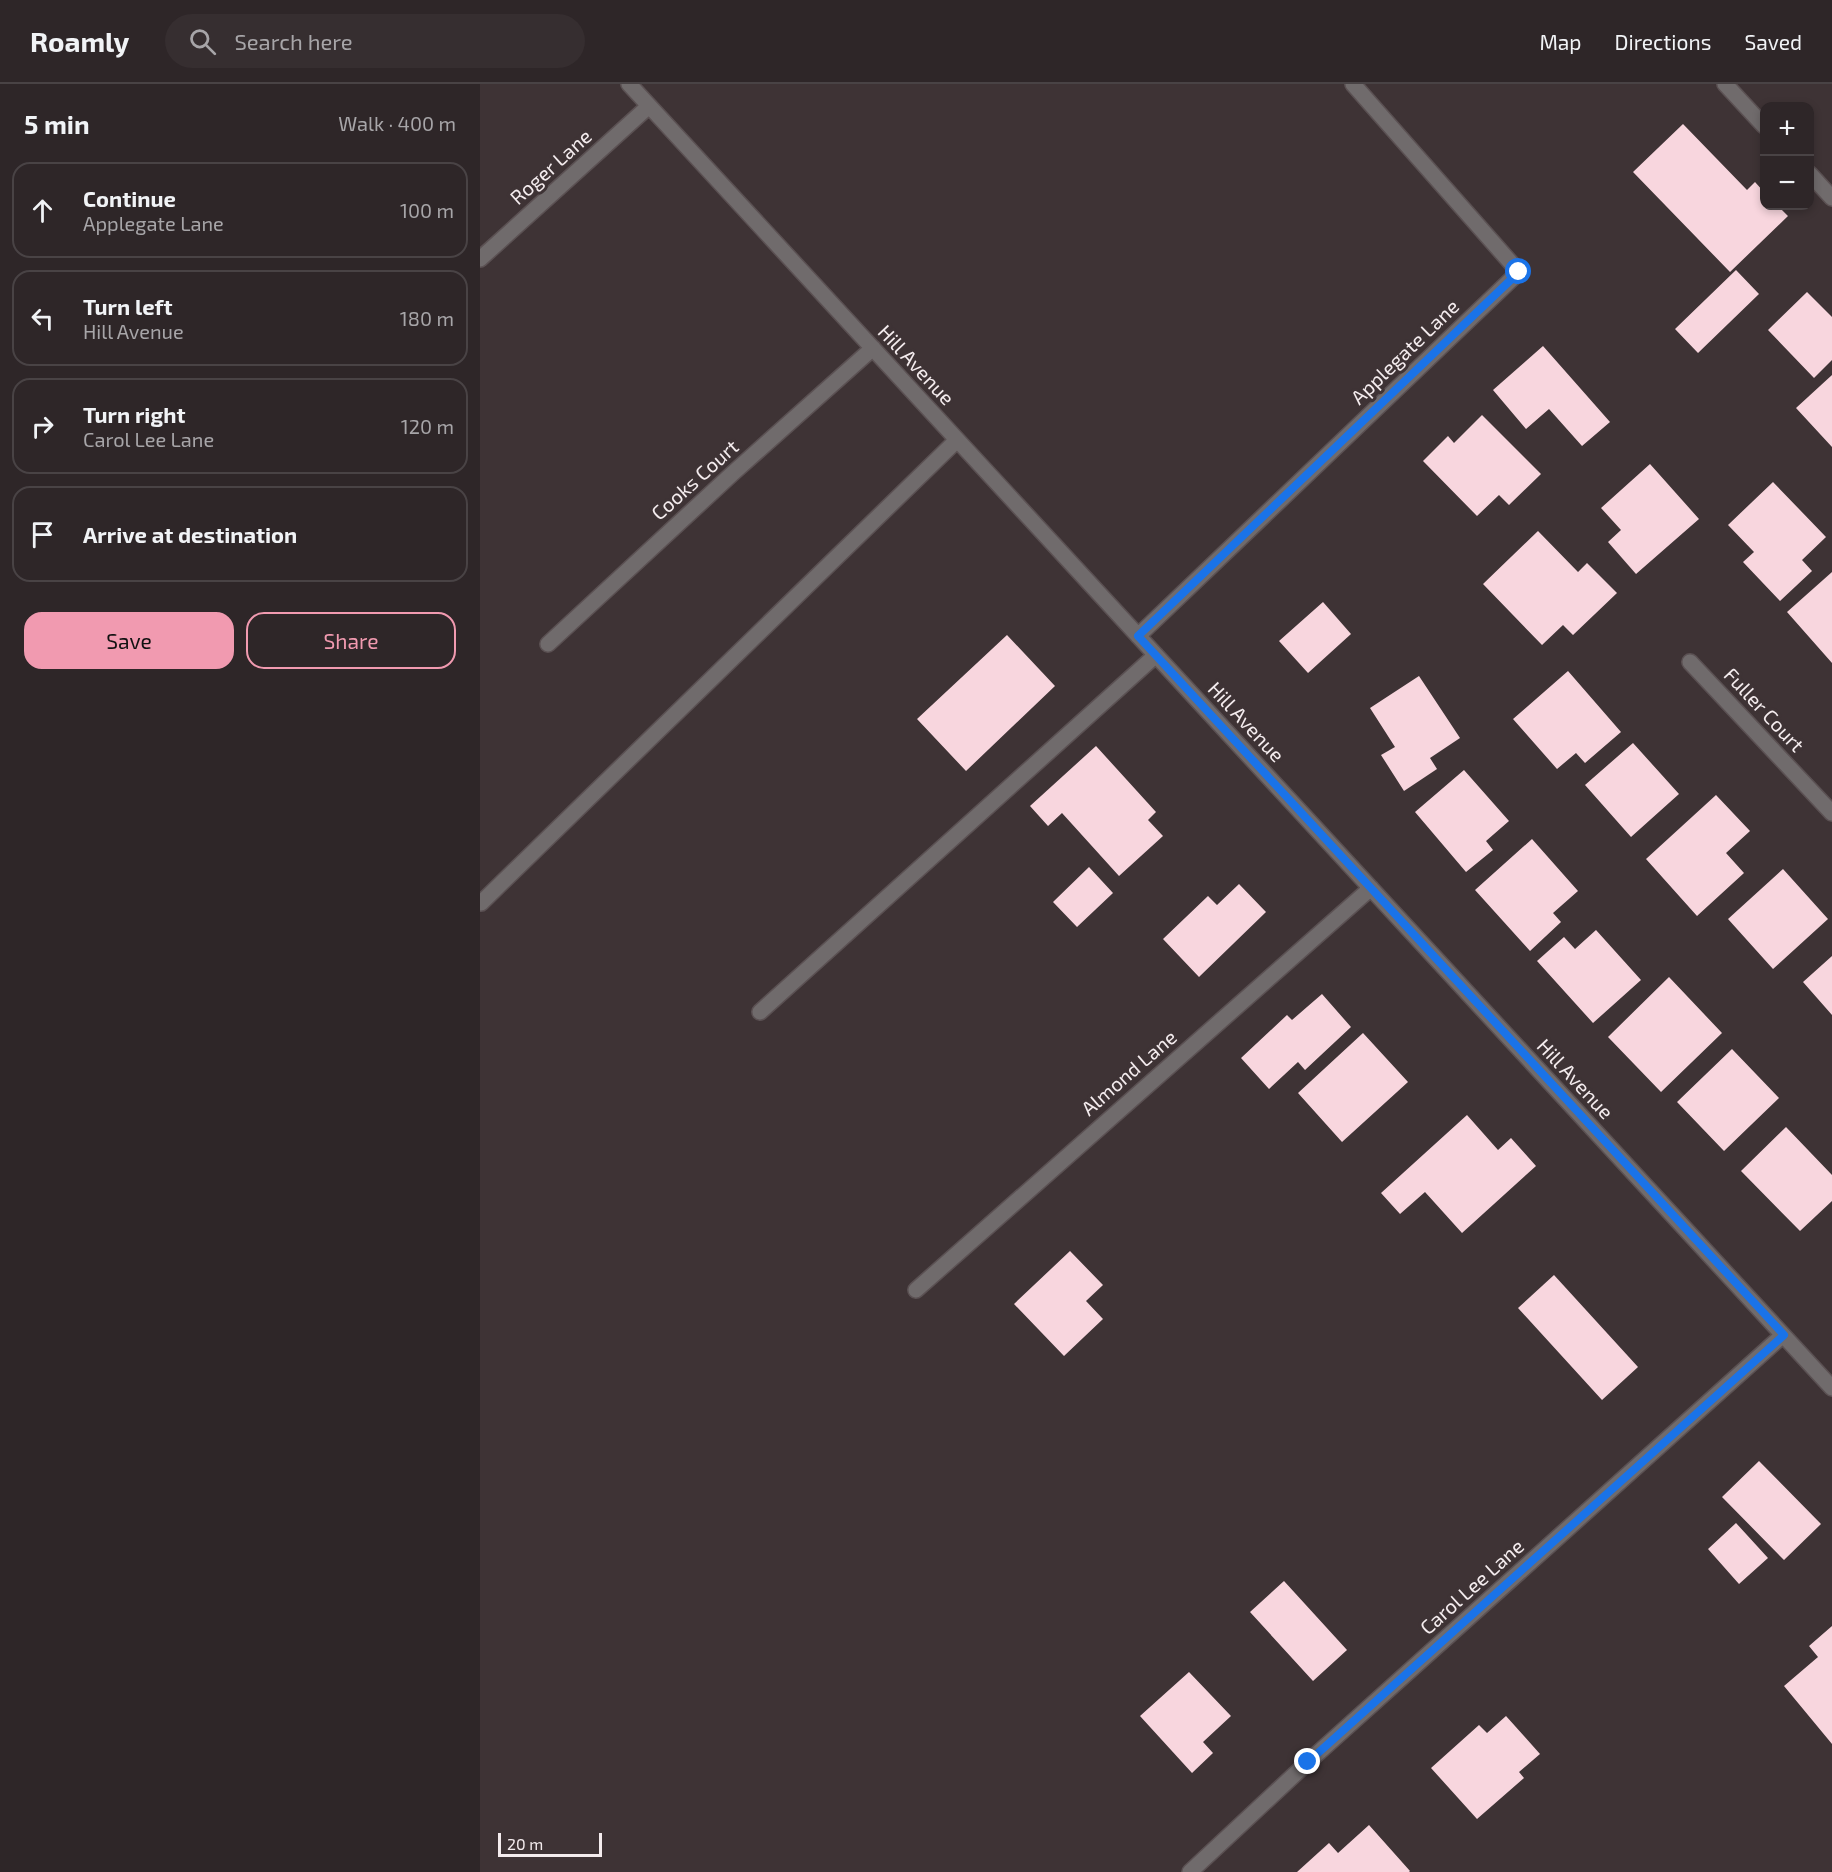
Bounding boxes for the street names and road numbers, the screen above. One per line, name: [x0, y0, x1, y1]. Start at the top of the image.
street label: Roger Lane: [505, 124, 596, 209]
street label: Applegate Lane: [1345, 294, 1463, 409]
street label: Hill Avenue: [874, 319, 960, 409]
street label: Cooks Court: [646, 434, 743, 525]
street label: Fuller Court: [1720, 662, 1810, 757]
street label: Hill Avenue: [1204, 676, 1290, 766]
street label: Almond Lane: [1076, 1024, 1181, 1120]
street label: Hill Avenue: [1533, 1033, 1619, 1123]
street label: Carol Lee Lane: [1415, 1533, 1528, 1639]

